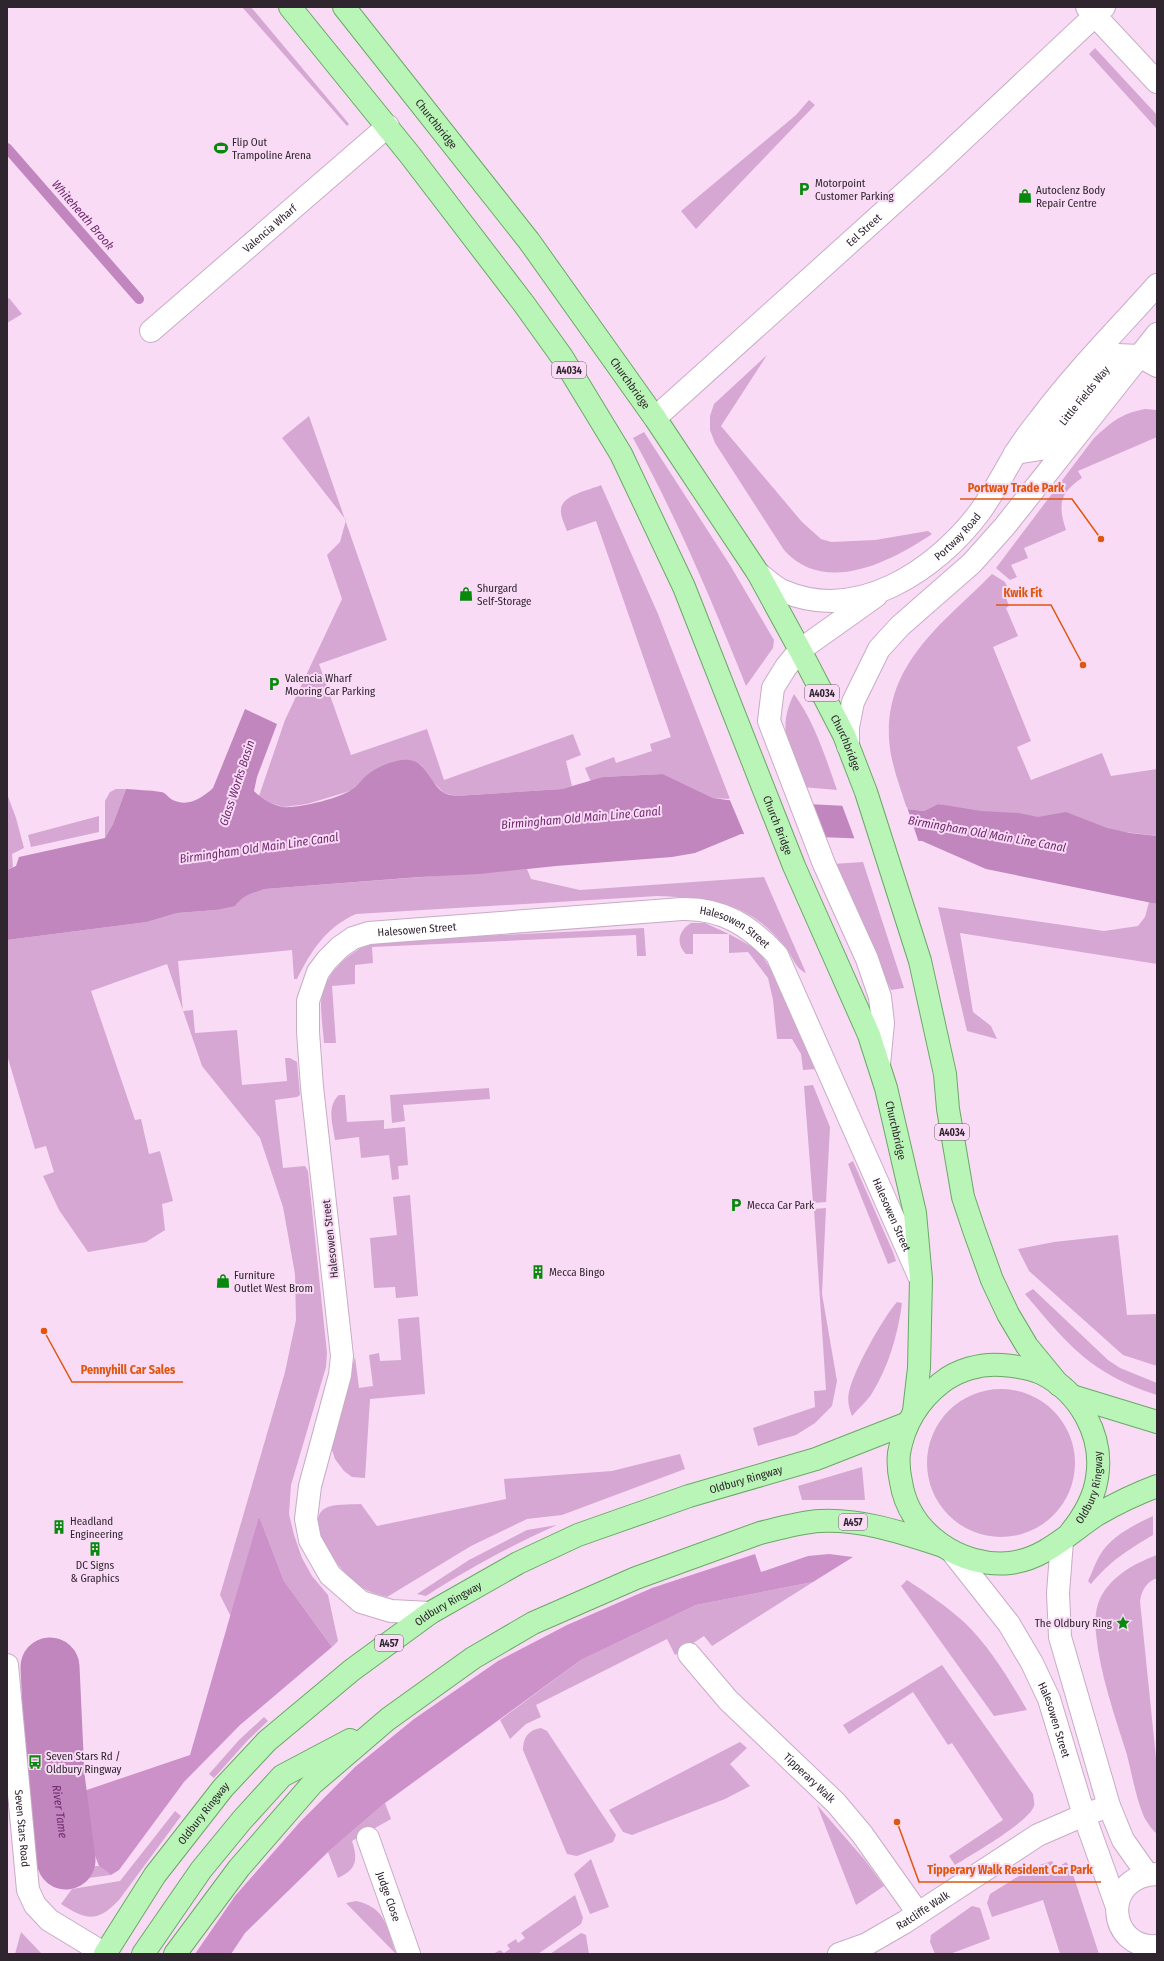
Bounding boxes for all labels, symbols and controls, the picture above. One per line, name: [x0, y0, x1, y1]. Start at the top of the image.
street label: Churchbridge: [412, 97, 460, 152]
place label: Flip Out Trampoline Arena: [232, 136, 311, 162]
sports icon: Flip Out Trampoline Arena: [213, 140, 229, 156]
water label: Whiteheath Brook: [49, 177, 117, 253]
place label: Motorpoint Customer Parking: [815, 177, 894, 203]
parking icon: Motorpoint Customer Parking: [796, 181, 812, 197]
place label: Autoclenz Body Repair Centre: [1036, 184, 1105, 210]
shop icon: Autoclenz Body Repair Centre: [1017, 188, 1033, 204]
street label: Valencia Wharf: [241, 202, 300, 255]
street label: Eel Street: [844, 211, 885, 249]
street label: Churchbridge: [607, 355, 653, 412]
road number: A4034: [552, 362, 586, 378]
street label: Little Fields Way: [1057, 364, 1112, 428]
callout: Portway Trade Park: [960, 475, 1072, 499]
text: Portway Trade Park: [968, 481, 1065, 495]
street label: Portway Road: [932, 510, 984, 563]
callout: Kwik Fit: [996, 581, 1051, 605]
place label: Shurgard Self-Storage: [477, 582, 531, 608]
shop icon: Shurgard Self-Storage: [458, 586, 474, 602]
text: Kwik Fit: [1003, 586, 1043, 600]
place label: Valencia Wharf Mooring Car Parking: [285, 672, 376, 698]
parking icon: Valencia Wharf Mooring Car Parking: [266, 676, 282, 692]
road number: A4034: [805, 685, 839, 701]
street label: Churchbridge: [828, 713, 863, 773]
water label: Glass Works Basin: [217, 738, 257, 828]
street label: Church Bridge: [760, 794, 795, 857]
water label: Birmingham Old Main Line Canal: [501, 804, 661, 832]
water label: Birmingham Old Main Line Canal: [907, 813, 1067, 855]
water label: Birmingham Old Main Line Canal: [179, 830, 339, 866]
street label: Halesowen Street: [699, 904, 773, 951]
street label: Halesowen Street: [377, 920, 457, 939]
street label: Churchbridge: [882, 1100, 908, 1161]
road number: A4034: [935, 1124, 969, 1140]
street label: Halesowen Street: [869, 1176, 913, 1254]
parking icon: Mecca Car Park: [728, 1197, 744, 1213]
street label: Halesowen Street: [320, 1199, 341, 1279]
place label: Mecca Car Park: [747, 1199, 815, 1212]
building icon: Mecca Bingo: [530, 1264, 546, 1280]
place label: Mecca Bingo: [549, 1266, 605, 1279]
place label: Furniture Outlet West Brom: [234, 1269, 313, 1295]
shop icon: Furniture Outlet West Brom: [215, 1273, 231, 1289]
callout: Pennyhill Car Sales: [72, 1358, 183, 1382]
text: Pennyhill Car Sales: [81, 1363, 176, 1377]
street label: Oldbury Ringway: [1073, 1450, 1105, 1526]
street label: Oldbury Ringway: [708, 1463, 784, 1497]
road number: A457: [839, 1514, 867, 1530]
place label: Headland Engineering: [70, 1515, 124, 1541]
building icon: Headland Engineering: [51, 1519, 67, 1535]
building icon: DC Signs & Graphics: [87, 1541, 103, 1557]
place label: DC Signs & Graphics: [71, 1559, 120, 1585]
street label: Oldbury Ringway: [412, 1579, 484, 1629]
place icon: The Oldbury Ring: [1115, 1615, 1131, 1631]
place label: The Oldbury Ring: [1035, 1617, 1113, 1630]
road number: A457: [375, 1635, 403, 1651]
street label: Halesowen Street: [1035, 1680, 1072, 1760]
place label: Seven Stars Rd / Oldbury Ringway: [46, 1750, 122, 1776]
street label: Tipperary Walk: [781, 1750, 838, 1806]
bus stop icon: Seven Stars Rd / Oldbury Ringway: [27, 1754, 43, 1770]
street label: Oldbury Ringway: [175, 1780, 232, 1847]
water label: River Tame: [49, 1784, 70, 1839]
street label: Seven Stars Road: [12, 1789, 32, 1868]
callout: Tipperary Walk Resident Car Park: [919, 1858, 1101, 1882]
text: Tipperary Walk Resident Car Park: [927, 1863, 1094, 1877]
street label: Judge Close: [373, 1870, 403, 1923]
street label: Ratcliffe Walk: [894, 1888, 953, 1933]

